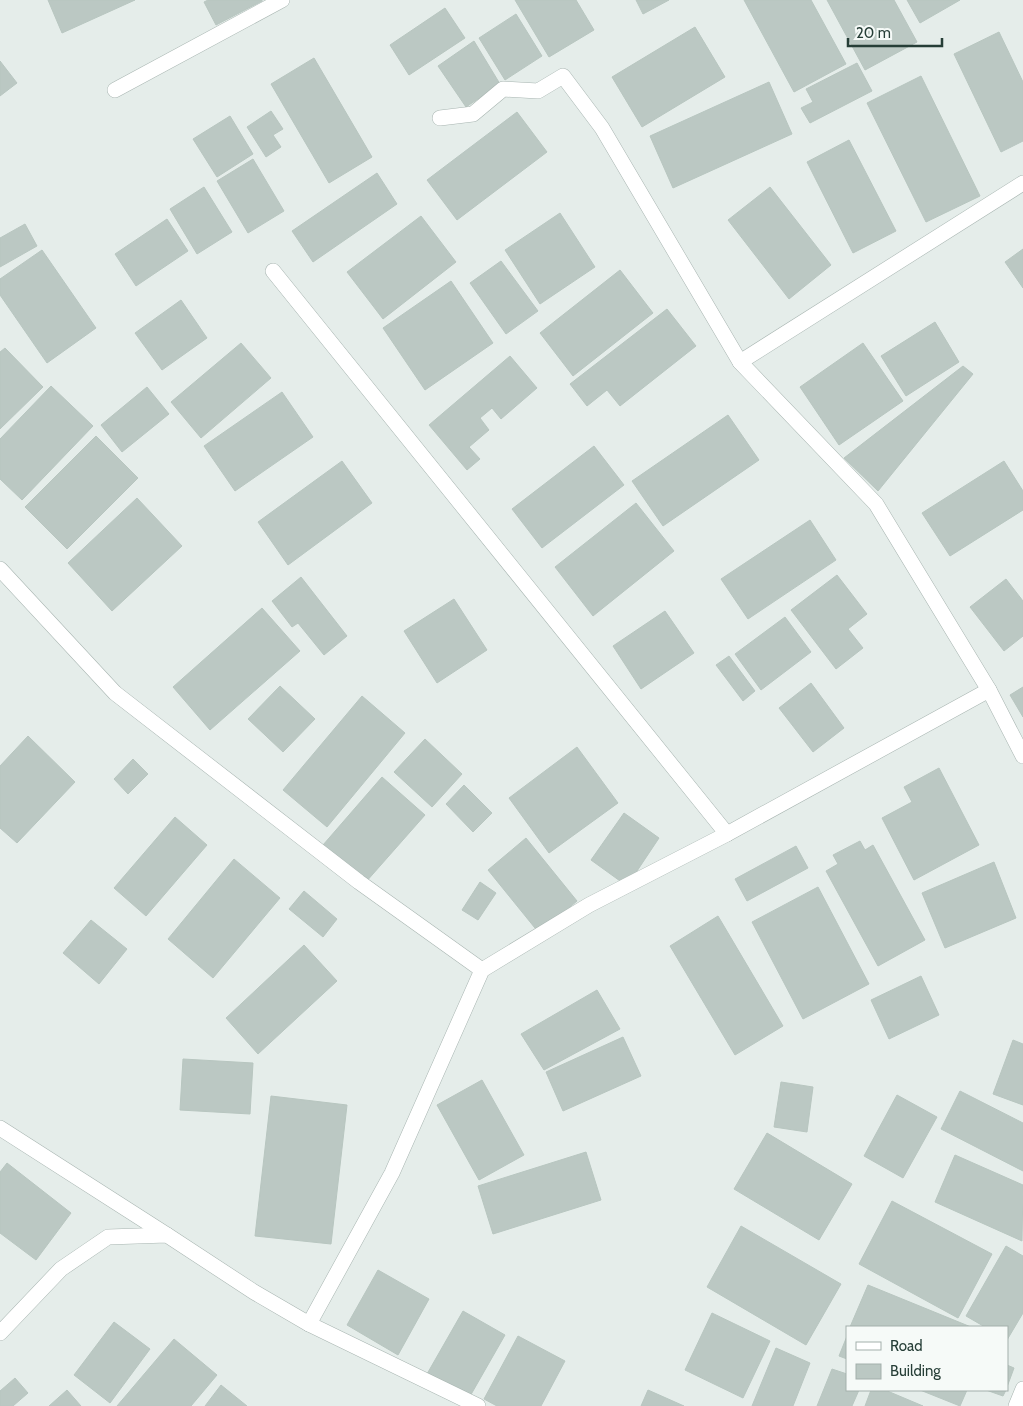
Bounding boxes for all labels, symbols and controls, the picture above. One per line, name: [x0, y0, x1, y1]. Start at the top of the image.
scale bar: [848, 15, 942, 47]
text: 20 m: [856, 24, 891, 42]
legend: [846, 1326, 1008, 1391]
text: Road: [890, 1337, 923, 1355]
text: Building: [890, 1362, 941, 1380]

